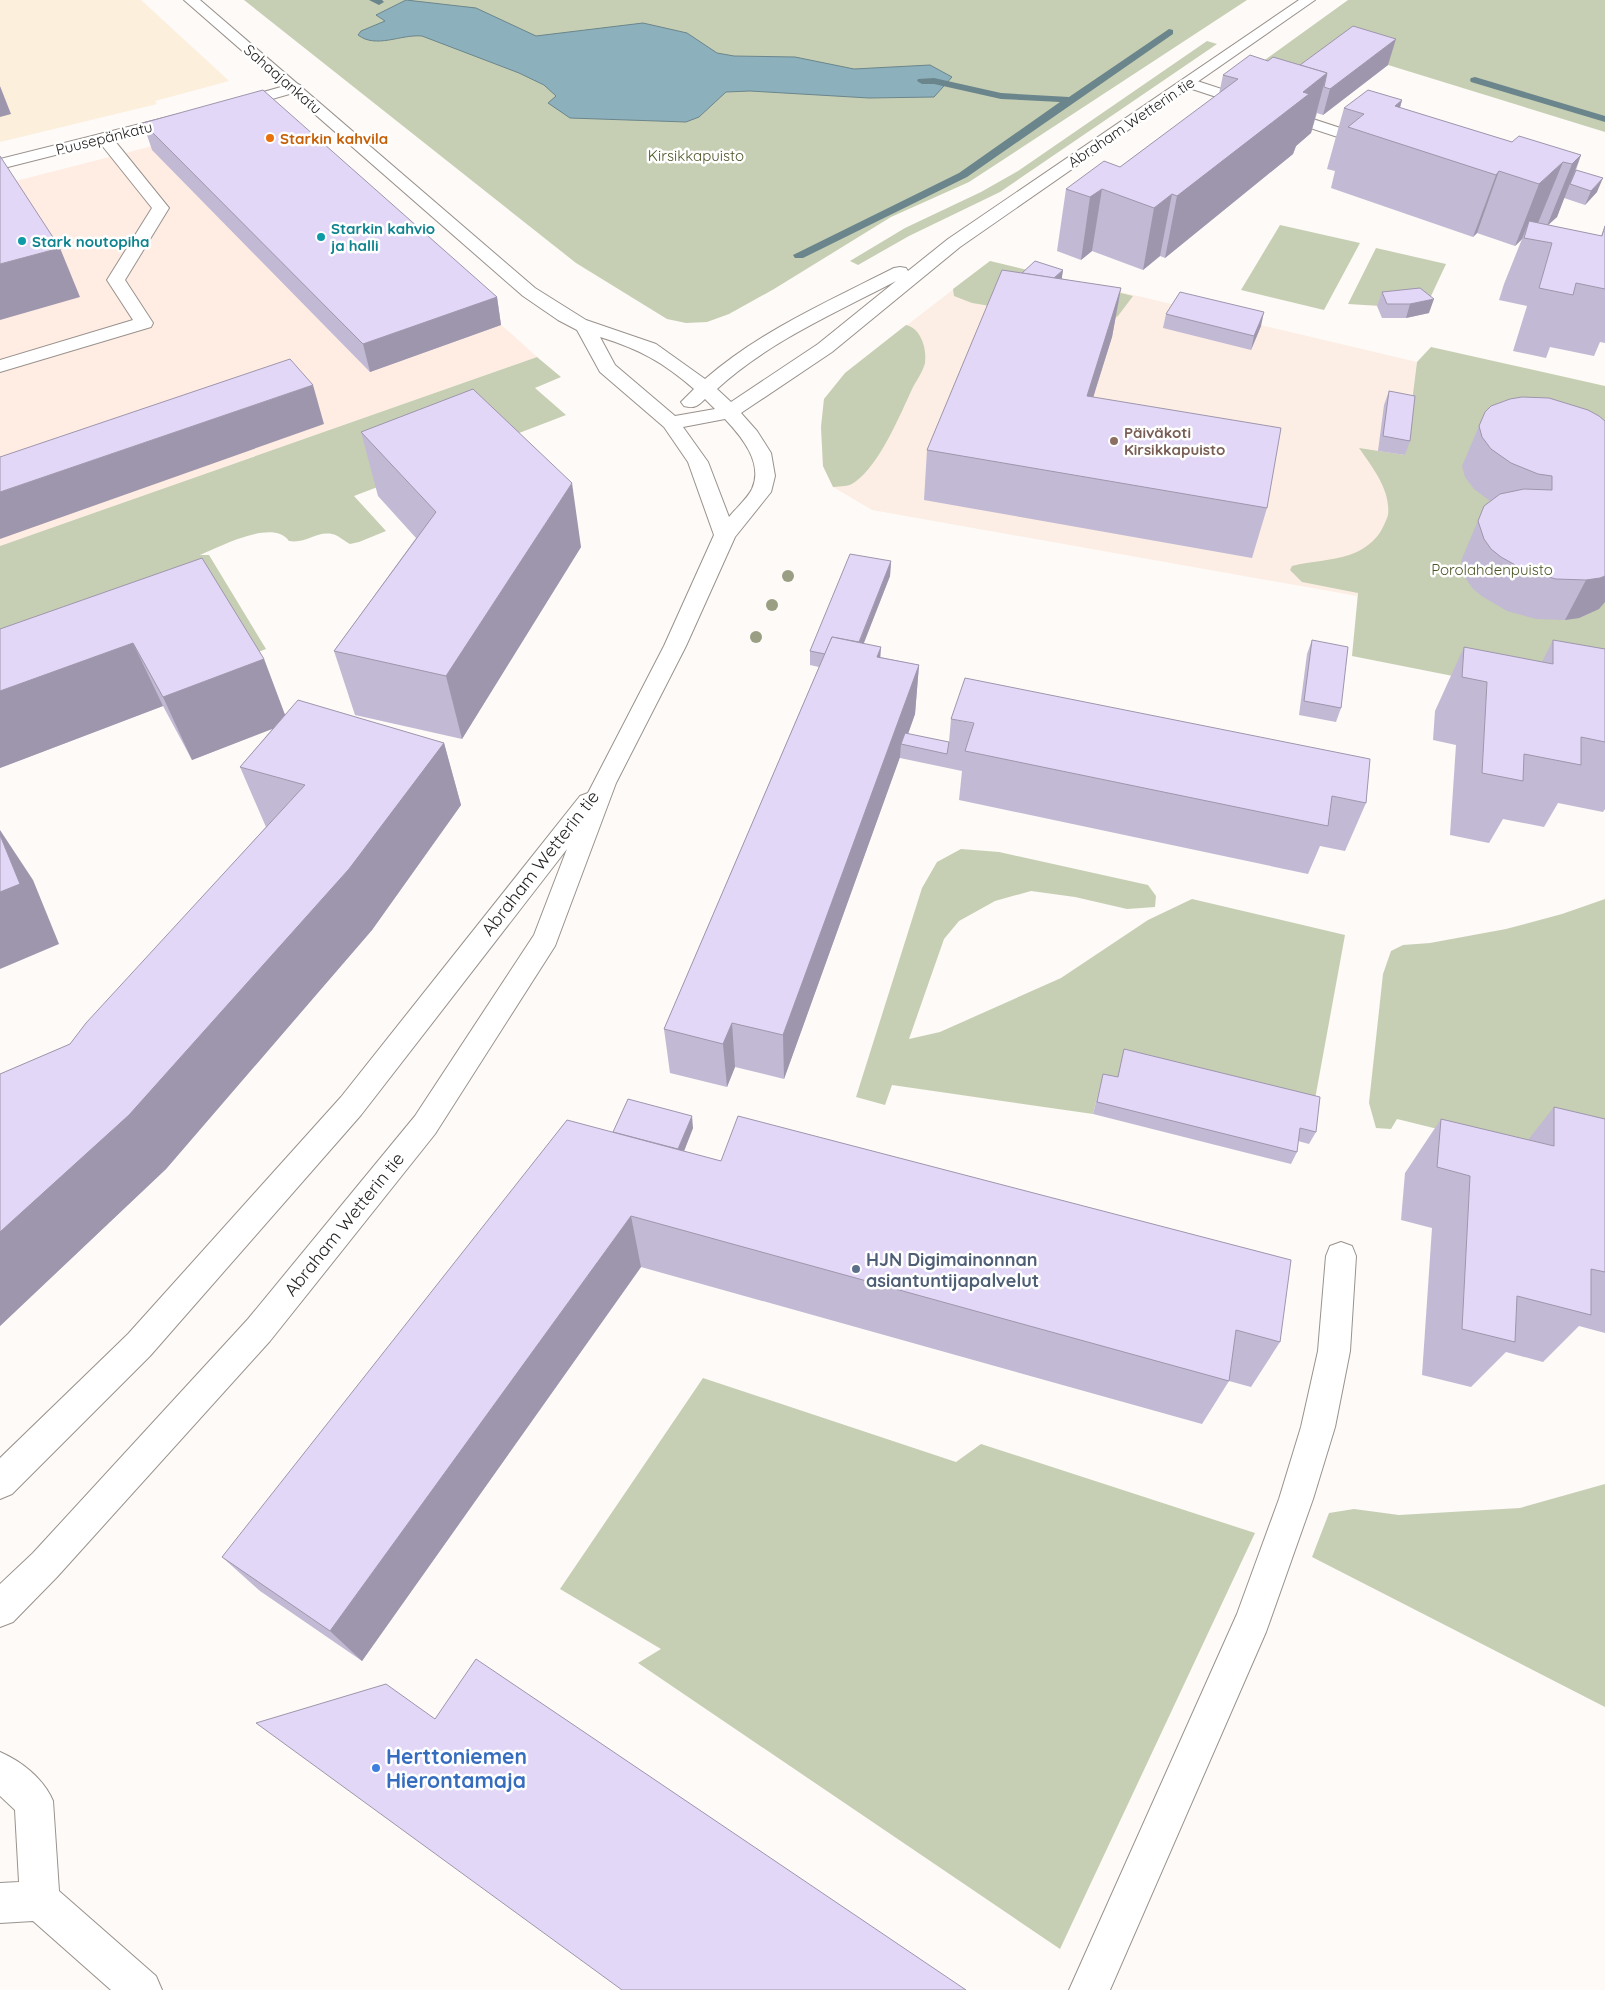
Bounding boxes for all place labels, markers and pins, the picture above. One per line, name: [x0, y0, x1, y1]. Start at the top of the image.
place label: Starkin kahvila: [280, 129, 388, 148]
marker: Starkin kahvila: [264, 132, 276, 144]
place label: Starkin kahvio ja halli: [330, 219, 435, 255]
marker: Starkin kahvio ja halli: [315, 231, 327, 243]
place label: Stark noutopiha: [32, 232, 149, 251]
marker: Stark noutopiha: [16, 235, 28, 247]
place label: Päiväkoti Kirsikkapuisto: [1124, 423, 1225, 459]
marker: Päiväkoti Kirsikkapuisto: [1108, 435, 1120, 447]
place label: HJN Digimainonnan asiantuntijapalvelut: [866, 1248, 1039, 1292]
marker: HJN Digimainonnan asiantuntijapalvelut: [850, 1263, 862, 1275]
place label: Herttoniemen Hierontamaja: [386, 1743, 527, 1793]
marker: Herttoniemen Hierontamaja: [370, 1762, 382, 1774]

